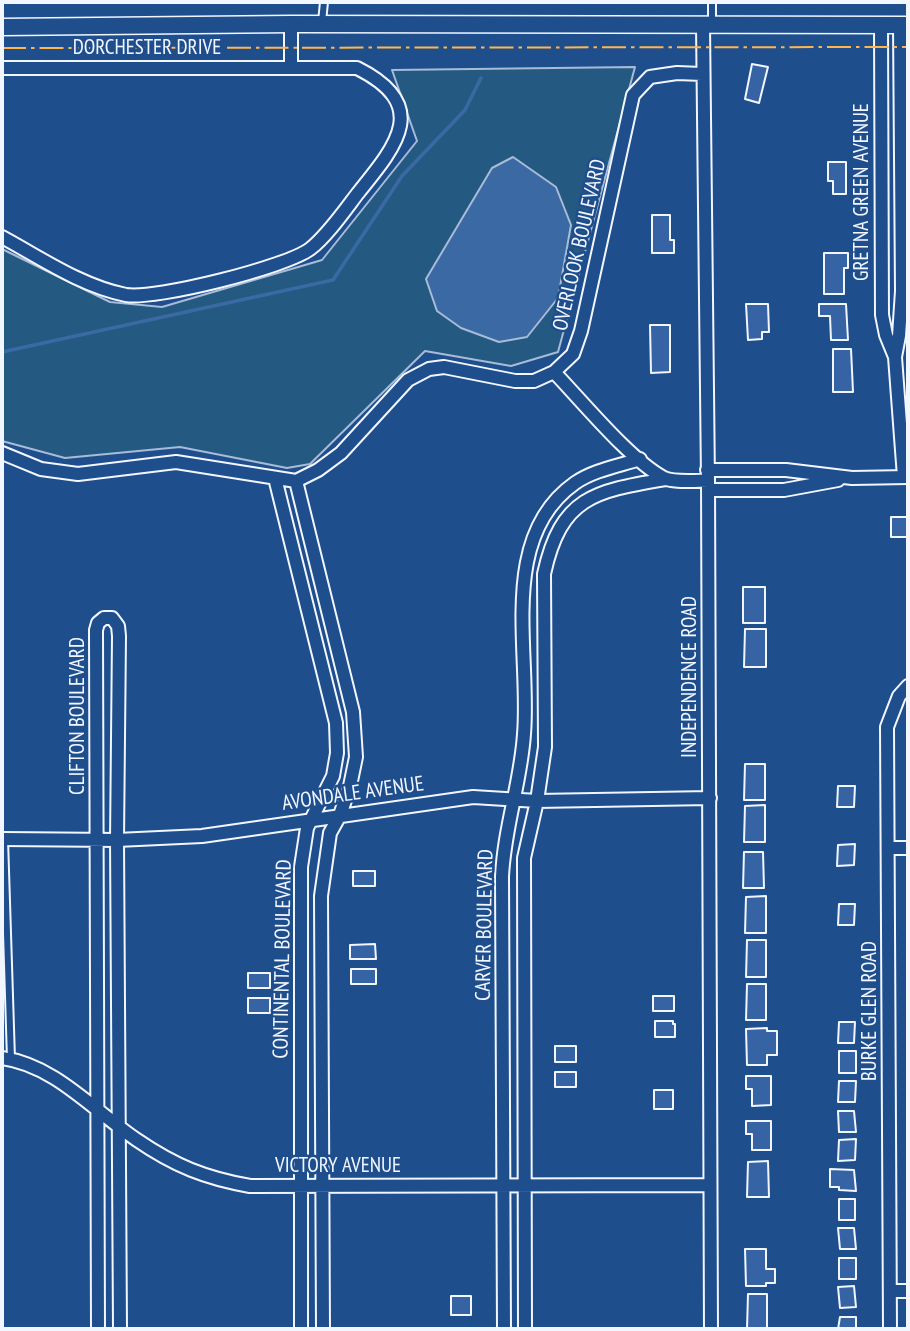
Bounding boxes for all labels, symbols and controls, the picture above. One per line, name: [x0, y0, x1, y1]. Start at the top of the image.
street label: DORCHESTER DRIVE: [73, 35, 221, 61]
street label: GRETNA GREEN AVENUE: [849, 103, 875, 281]
street label: OVERLOOK BOULEVARD: [548, 157, 612, 333]
street label: INDEPENDENCE ROAD: [677, 596, 703, 758]
street label: CLIFTON BOULEVARD: [65, 637, 91, 795]
street label: AVONDALE AVENUE: [280, 772, 426, 816]
street label: CARVER BOULEVARD: [471, 849, 499, 1001]
street label: CONTINENTAL BOULEVARD: [269, 859, 297, 1059]
street label: BURKE GLEN ROAD: [857, 941, 883, 1081]
street label: VICTORY AVENUE: [275, 1153, 401, 1179]

